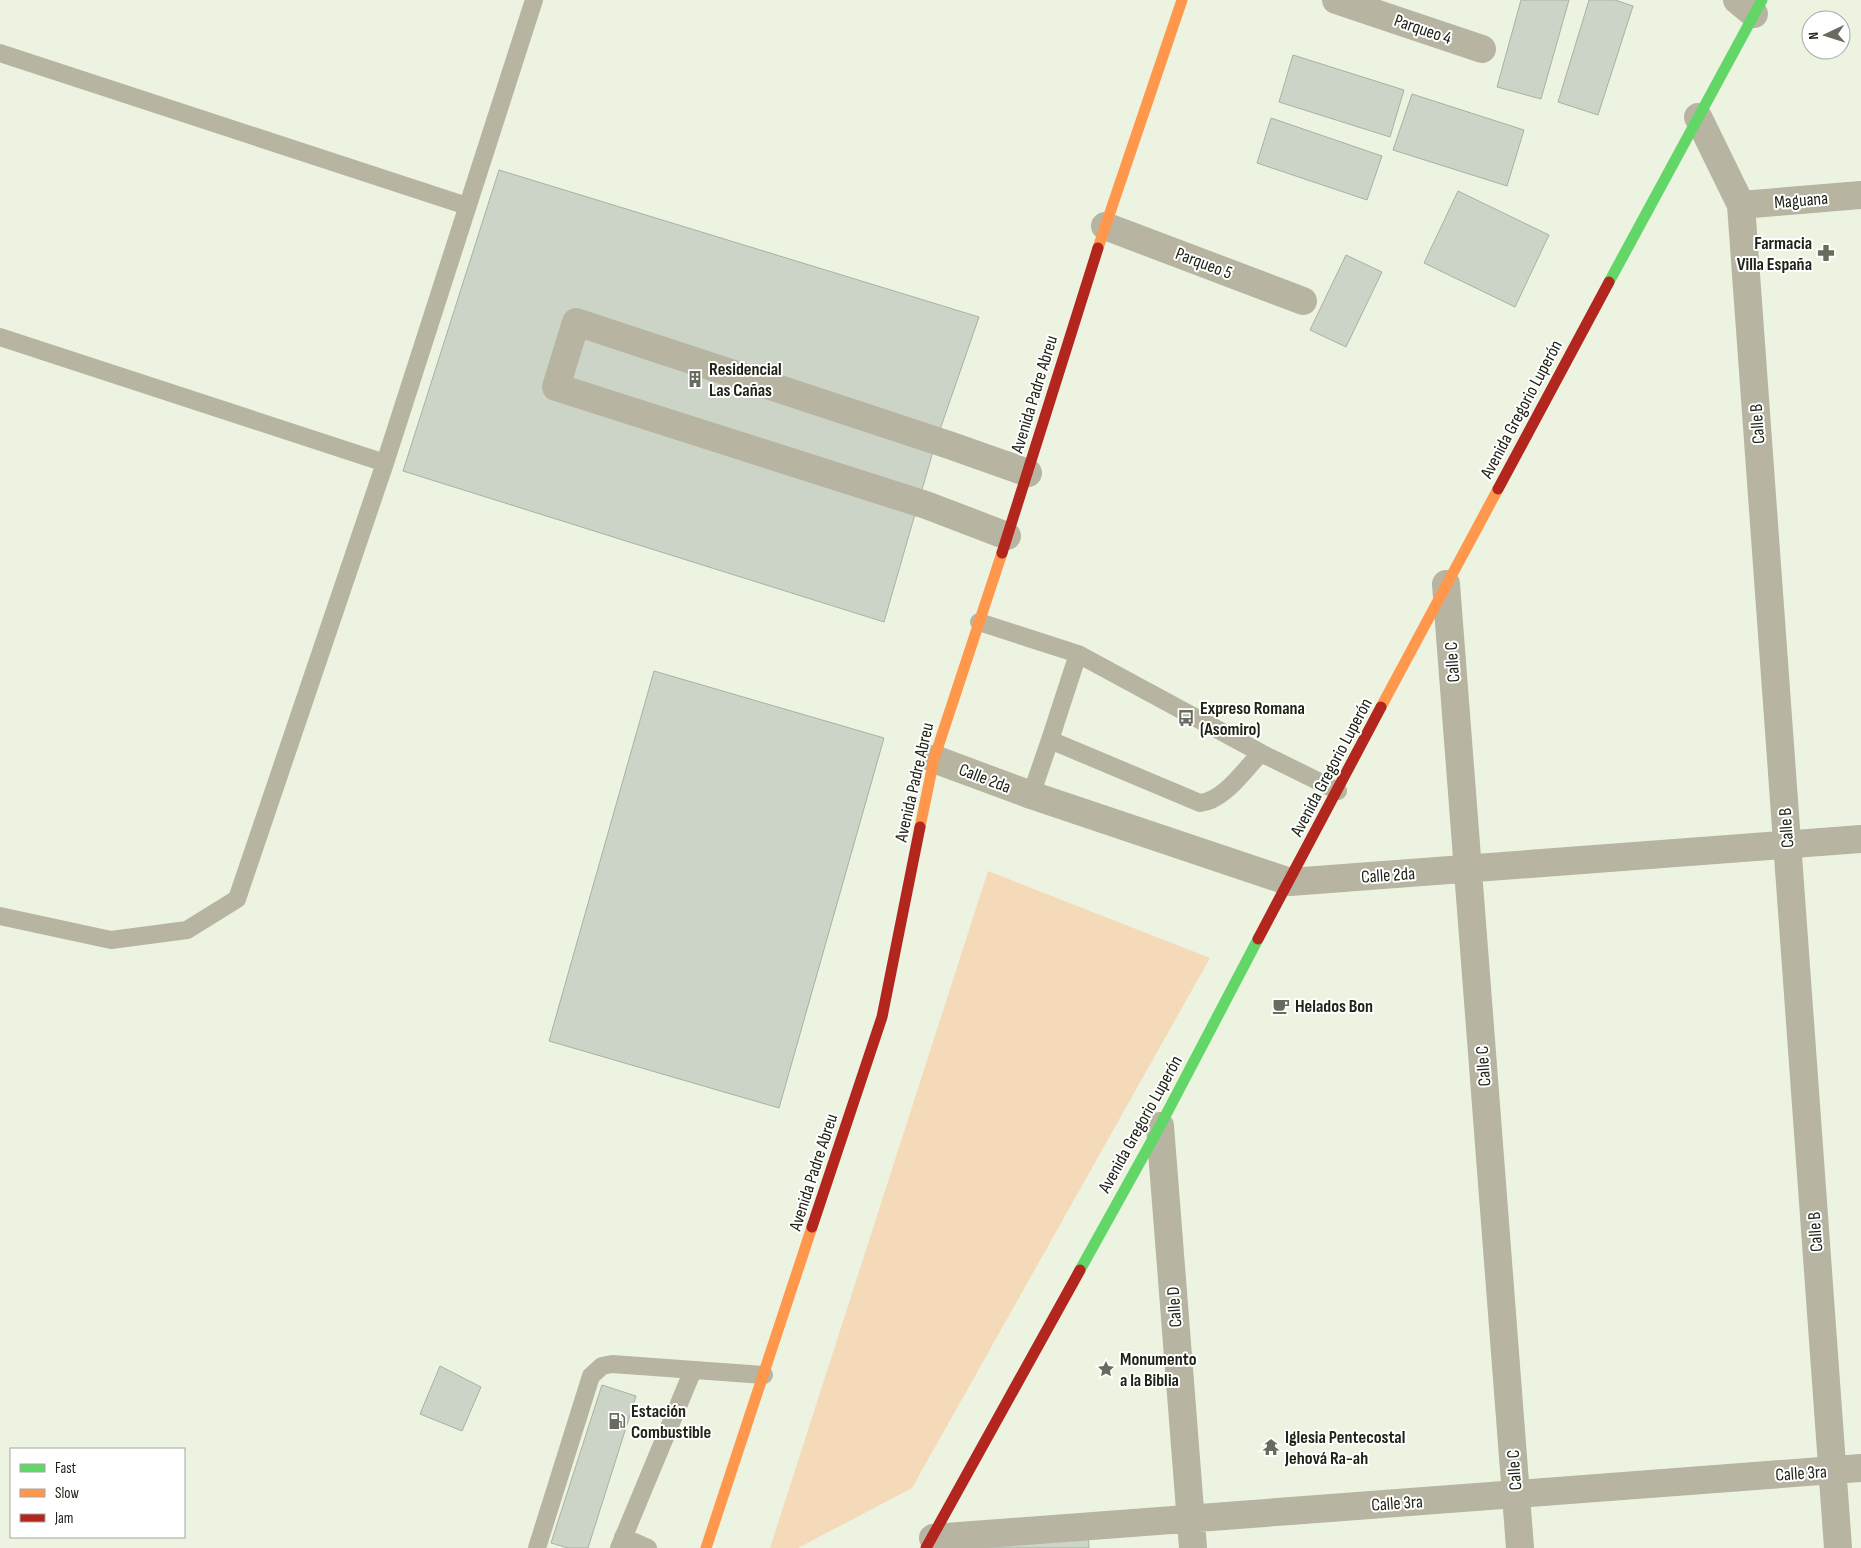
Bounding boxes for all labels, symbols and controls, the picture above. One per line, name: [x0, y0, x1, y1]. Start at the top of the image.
street label: Parqueo 4: [1391, 10, 1455, 49]
north arrow: [1801, 10, 1851, 60]
text: N: [1805, 32, 1822, 40]
street label: Maguana: [1773, 188, 1829, 213]
place label: Farmacia Villa España: [1737, 233, 1812, 275]
street label: Parqueo 5: [1173, 243, 1235, 284]
pharmacy icon: Farmacia Villa España: [1816, 243, 1836, 263]
street label: Avenida Padre Abreu: [1006, 333, 1062, 456]
street label: Avenida Gregorio Luperón: [1476, 337, 1567, 483]
place label: Residencial Las Cañas: [709, 359, 782, 401]
building icon: Residencial Las Cañas: [685, 369, 705, 389]
street label: Calle B: [1746, 403, 1769, 445]
street label: Calle C: [1441, 641, 1464, 683]
street label: Avenida Gregorio Luperón: [1286, 695, 1377, 841]
place label: Expreso Romana (Asomiro): [1200, 698, 1305, 740]
bus stop icon: Expreso Romana (Asomiro): [1176, 708, 1196, 728]
street label: Avenida Padre Abreu: [890, 720, 938, 845]
street label: Calle 2da: [956, 759, 1014, 798]
street label: Calle B: [1775, 807, 1798, 849]
street label: Calle 2da: [1360, 863, 1416, 888]
cafe icon: Helados Bon: [1271, 996, 1291, 1016]
place label: Helados Bon: [1295, 996, 1373, 1017]
street label: Calle C: [1472, 1045, 1495, 1087]
street label: Avenida Gregorio Luperón: [1094, 1052, 1187, 1197]
street label: Avenida Padre Abreu: [784, 1111, 842, 1234]
street label: Calle B: [1804, 1211, 1827, 1253]
street label: Calle D: [1163, 1286, 1186, 1328]
place label: Monumento a la Biblia: [1120, 1349, 1197, 1391]
place icon: Monumento a la Biblia: [1096, 1359, 1116, 1379]
place label: Estación Combustible: [631, 1401, 711, 1443]
fuel station icon: Estación Combustible: [607, 1411, 627, 1431]
place label: Iglesia Pentecostal Jehová Ra-ah: [1284, 1427, 1405, 1469]
temple icon: Iglesia Pentecostal Jehová Ra-ah: [1261, 1437, 1281, 1457]
legend: [10, 1448, 185, 1538]
street label: Calle C: [1503, 1449, 1526, 1491]
text: Fast: [55, 1459, 77, 1478]
street label: Calle 3ra: [1775, 1461, 1828, 1486]
text: Slow: [55, 1484, 79, 1503]
street label: Calle 3ra: [1371, 1491, 1424, 1516]
text: Jam: [54, 1509, 73, 1528]

